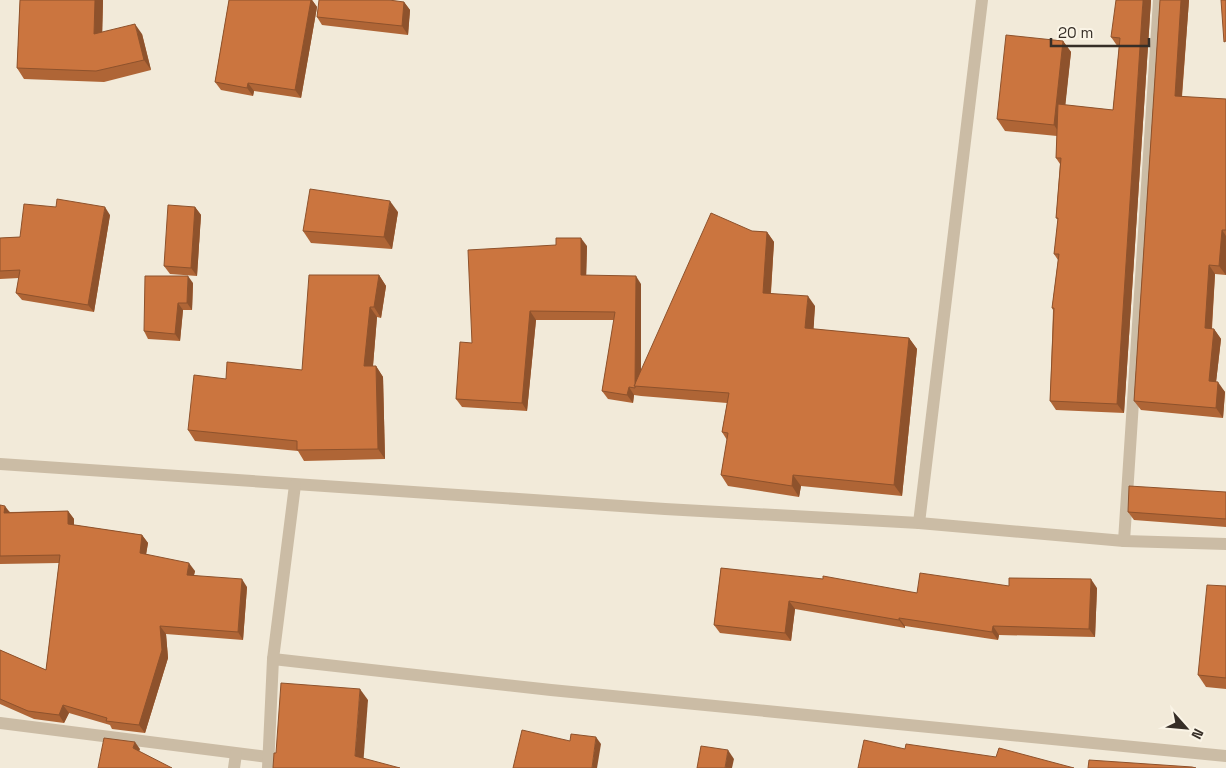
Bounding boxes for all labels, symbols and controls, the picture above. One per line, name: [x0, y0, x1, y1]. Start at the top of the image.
scale bar: [1051, 15, 1148, 47]
text: 20 m: [1058, 23, 1093, 42]
north arrow: [1161, 703, 1211, 753]
text: N: [1187, 726, 1208, 742]

